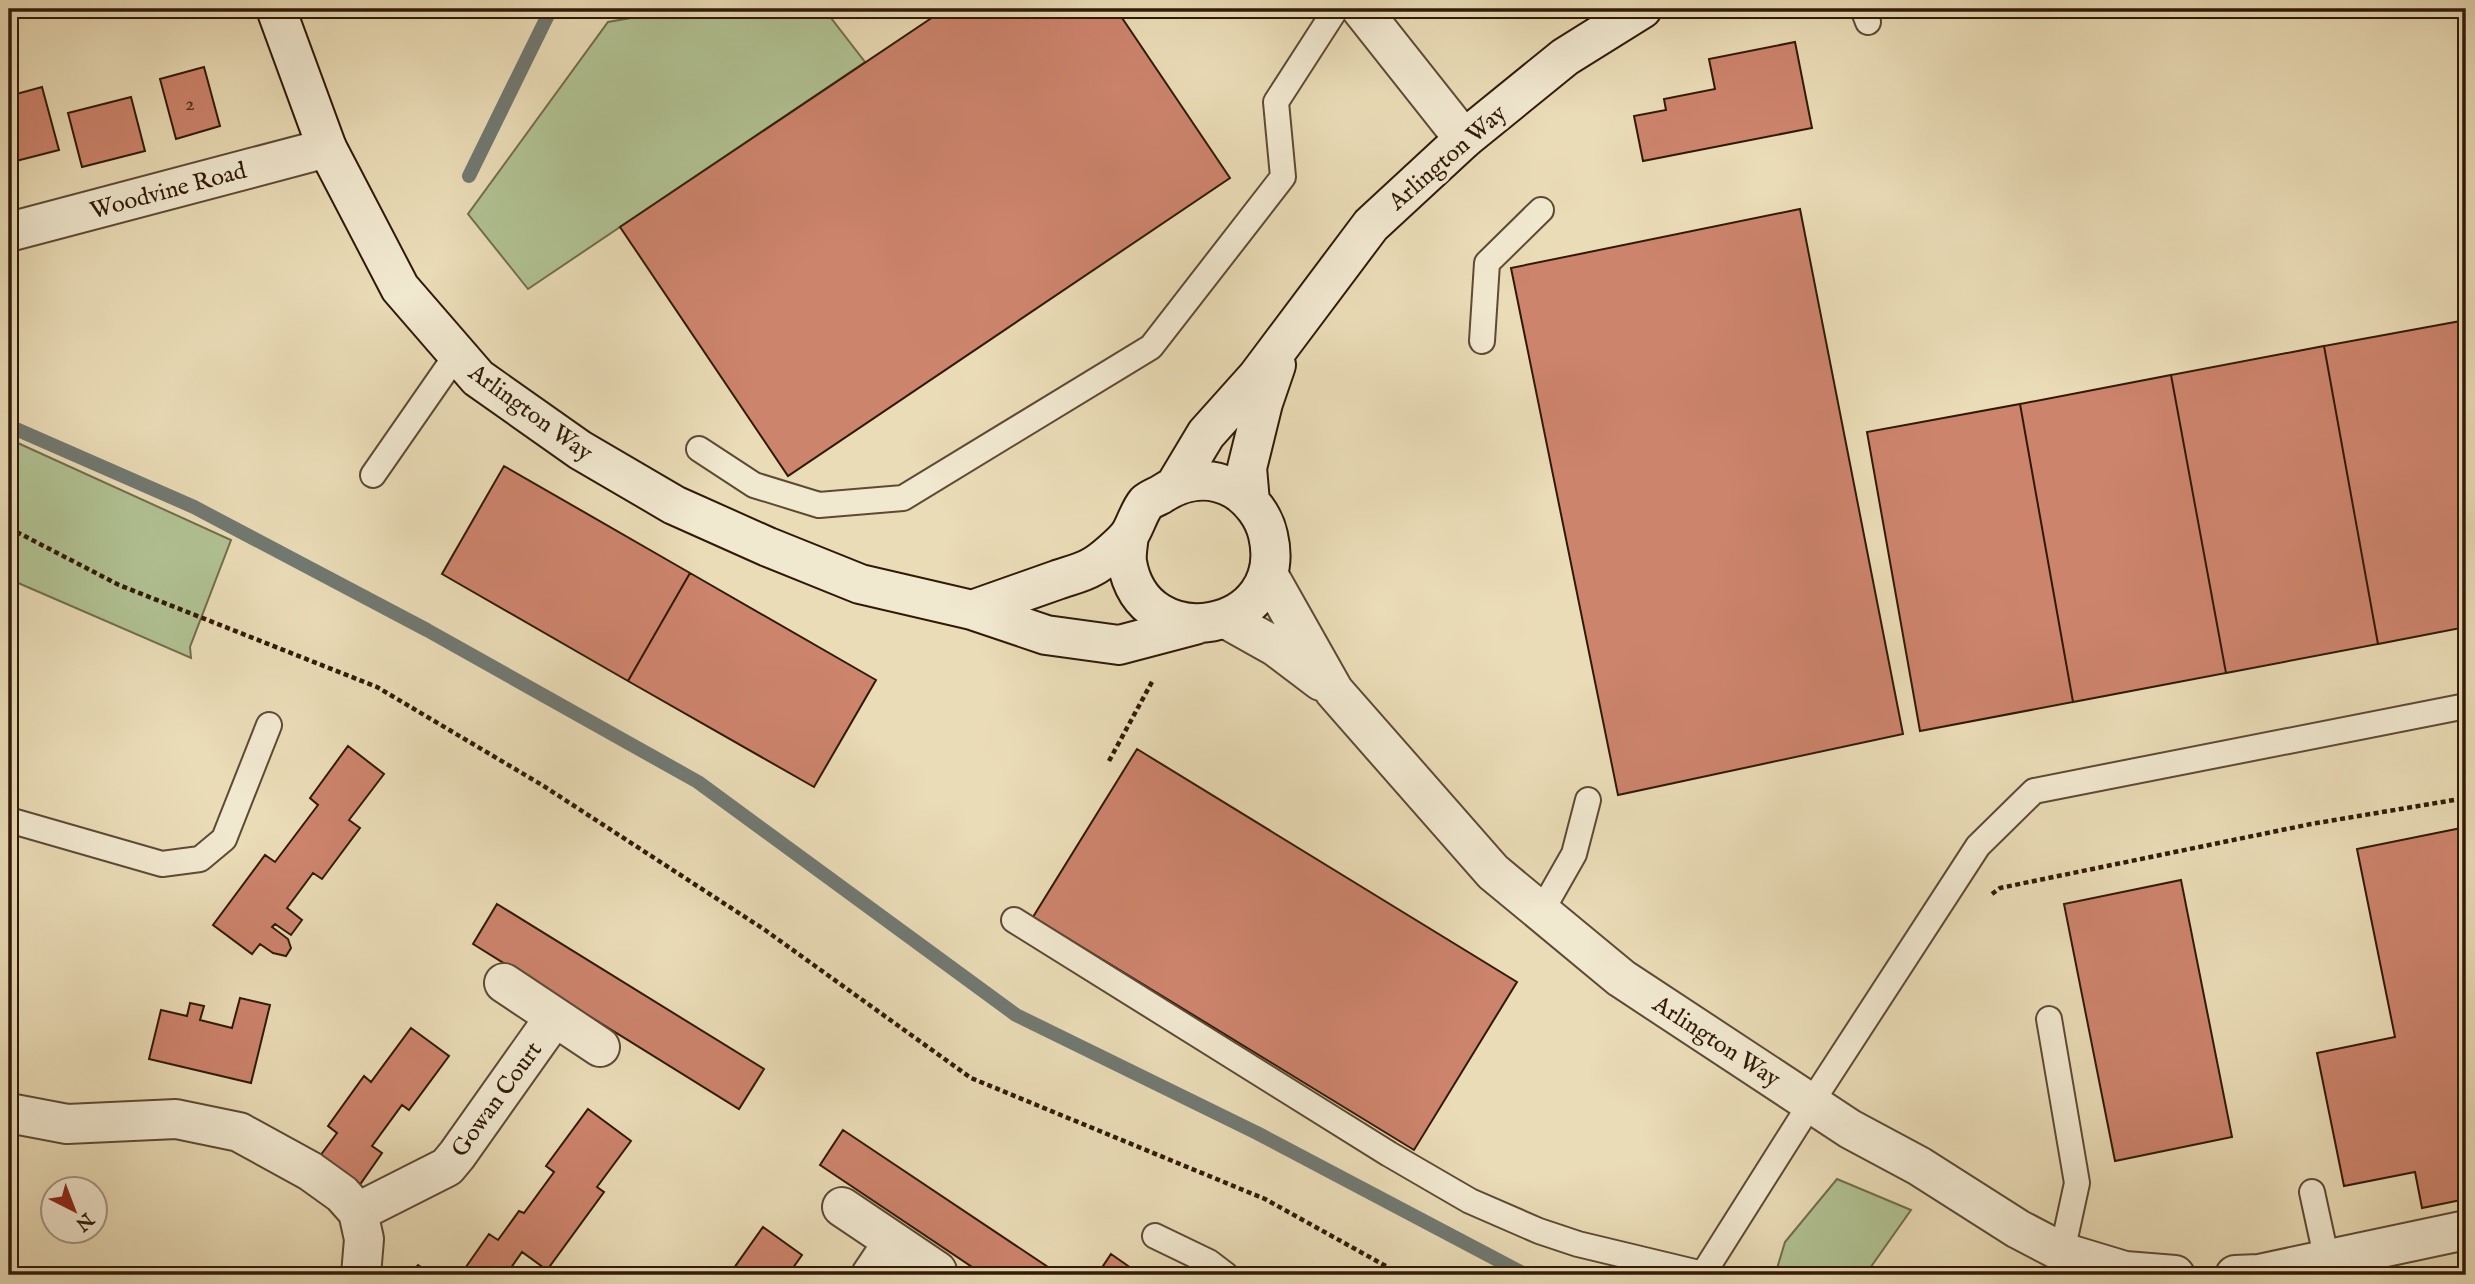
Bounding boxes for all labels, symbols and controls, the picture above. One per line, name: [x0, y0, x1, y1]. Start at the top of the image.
house number: 2: [185, 91, 195, 118]
street label: Arlington Way: [1382, 98, 1513, 218]
street label: Woodvine Road: [87, 156, 250, 227]
street label: Arlington Way: [461, 357, 599, 469]
street label: Arlington Way: [1646, 989, 1786, 1095]
street label: Gowan Court: [445, 1036, 550, 1164]
north arrow: [38, 1176, 108, 1246]
text: N: [69, 1206, 99, 1236]

